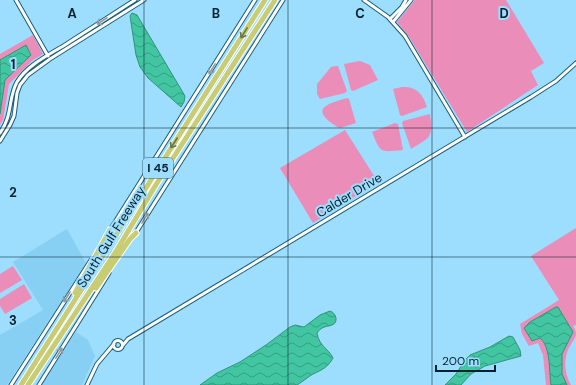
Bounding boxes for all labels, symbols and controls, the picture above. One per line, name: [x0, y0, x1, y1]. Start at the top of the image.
text: A: [67, 5, 77, 22]
text: B: [212, 5, 220, 22]
text: C: [355, 5, 365, 22]
text: D: [499, 5, 509, 22]
one-way arrow: [97, 17, 108, 25]
one-way arrow: [240, 27, 248, 38]
text: 1: [11, 56, 15, 73]
one-way arrow: [208, 63, 216, 74]
one-way arrow: [170, 137, 178, 148]
road number: I 45: [143, 158, 173, 178]
street label: Calder Drive: [313, 169, 385, 221]
street label: South Gulf Freeway: [73, 183, 149, 291]
text: 2: [9, 184, 17, 201]
one-way arrow: [141, 213, 149, 224]
one-way arrow: [63, 291, 71, 303]
text: 3: [9, 312, 17, 329]
scale bar: [436, 347, 495, 373]
one-way arrow: [55, 348, 63, 359]
text: 200 m: [442, 353, 479, 369]

